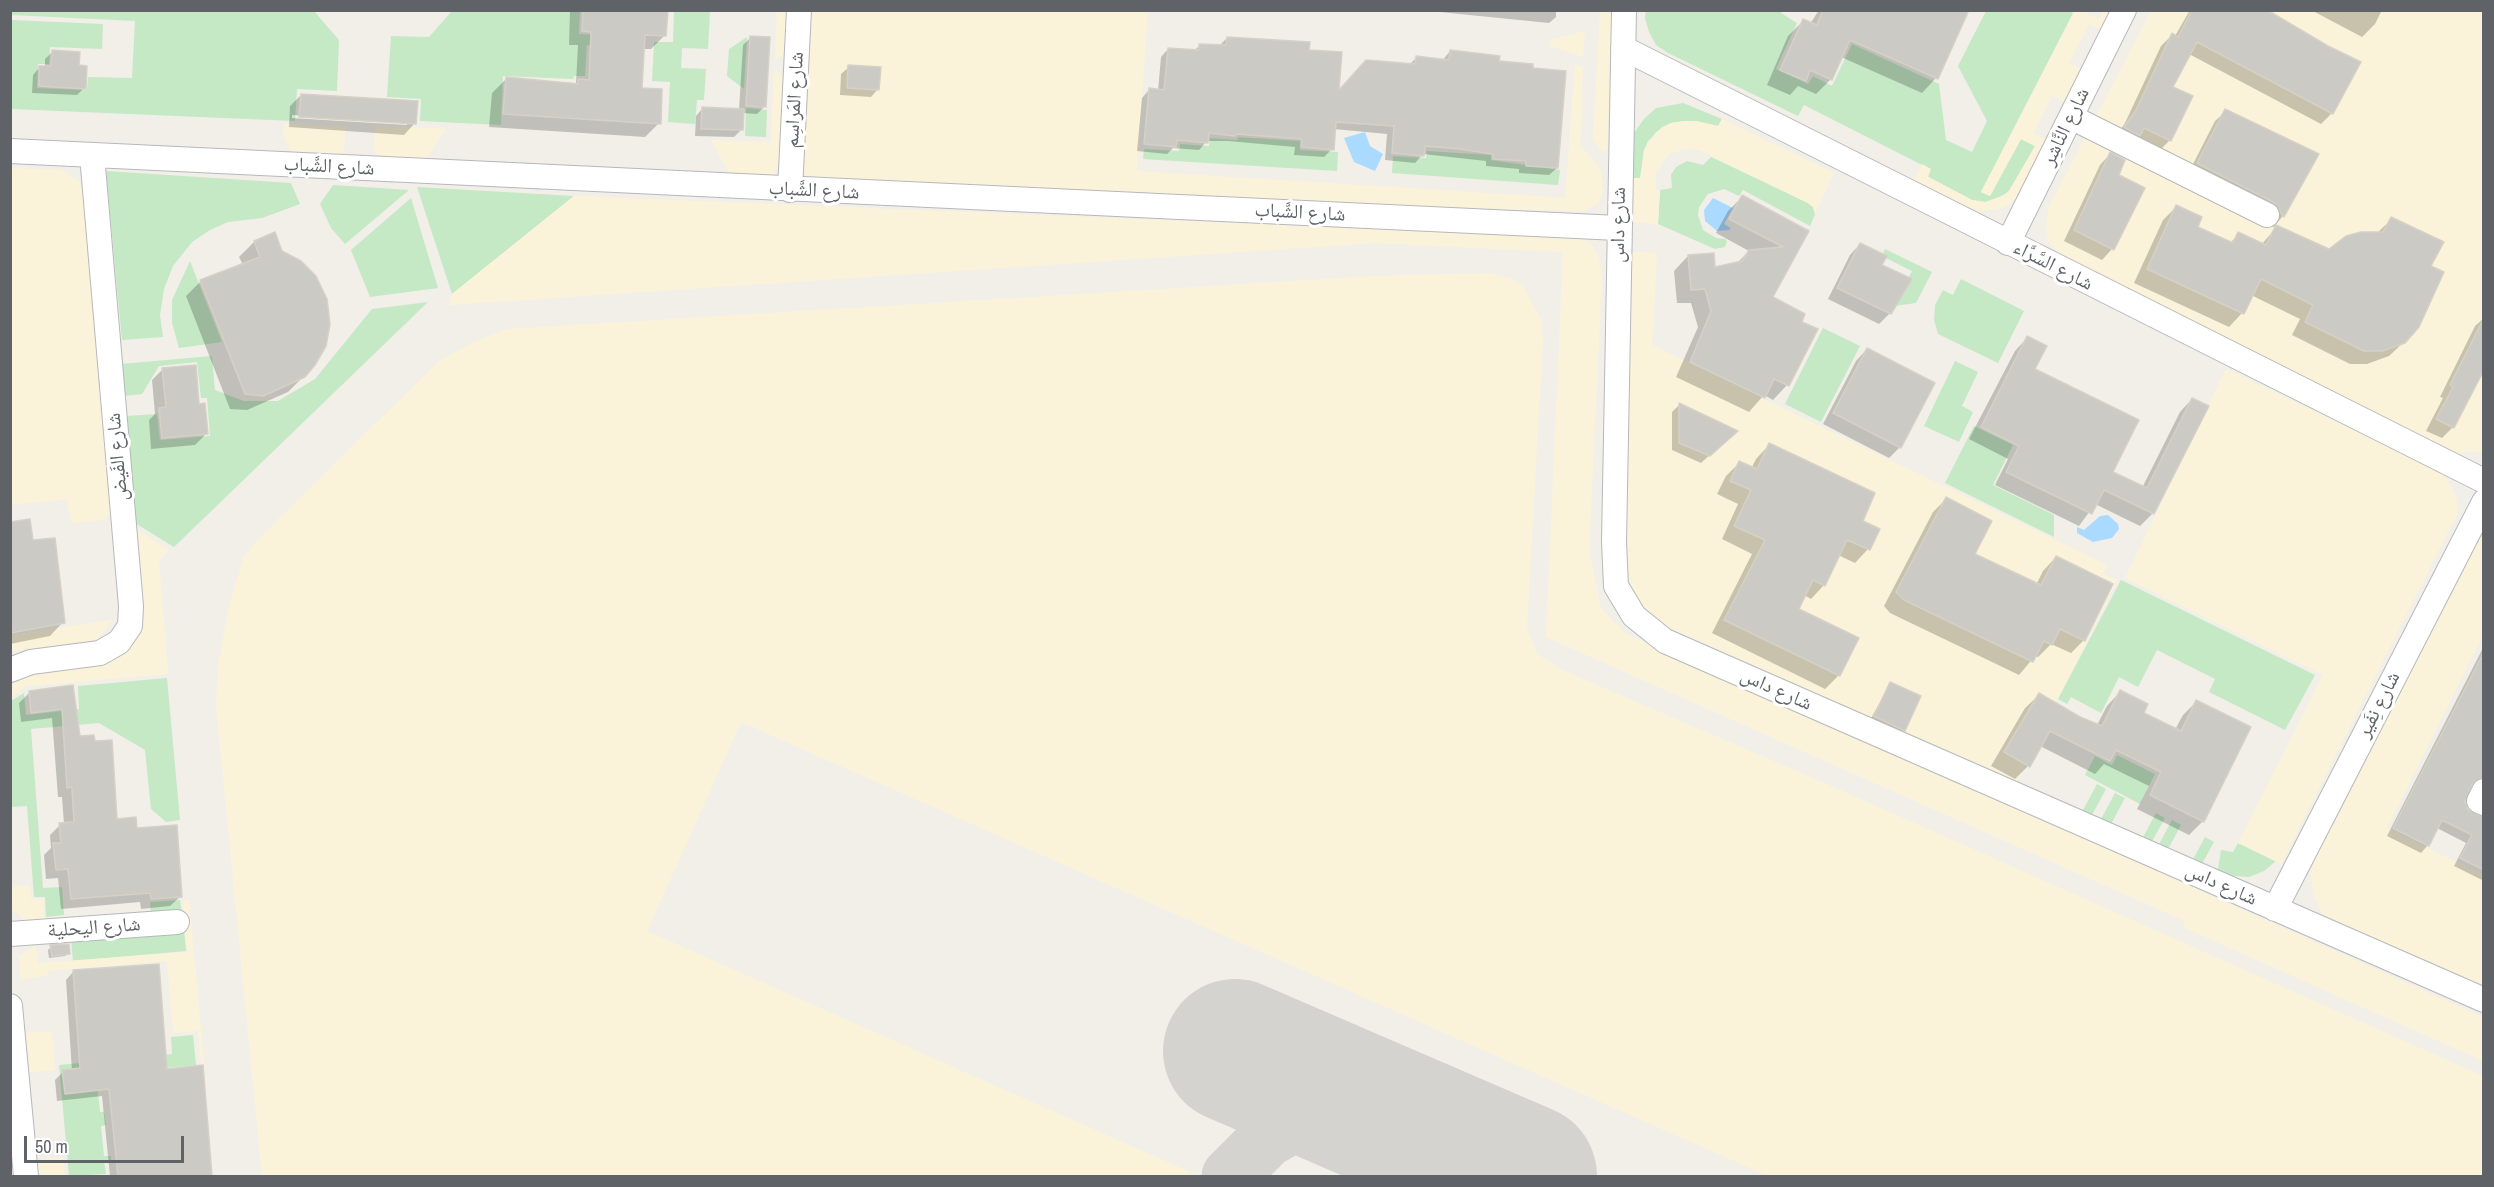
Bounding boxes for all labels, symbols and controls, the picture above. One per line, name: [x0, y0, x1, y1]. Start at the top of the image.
street label: شارع المَراسِم: [780, 51, 810, 149]
street label: شارع النَّاشِر: [2037, 84, 2095, 170]
street label: شارع الشَّباب: [283, 153, 375, 181]
street label: شارع الشَّباب: [768, 177, 860, 205]
street label: شارع داس: [1606, 187, 1632, 263]
street label: شارع الشَّباب: [1254, 199, 1346, 227]
street label: شارع السَّرَّاء: [2009, 236, 2097, 296]
street label: شارع الفَيض: [102, 412, 134, 502]
street label: شارع داس: [1736, 664, 1816, 716]
street label: شارع نِفَير: [2352, 668, 2406, 742]
street label: شارع داس: [2181, 859, 2261, 911]
street label: شارع اليحلية: [47, 913, 141, 943]
scale bar: [27, 1124, 188, 1162]
text: 50 m: [35, 1134, 68, 1159]

